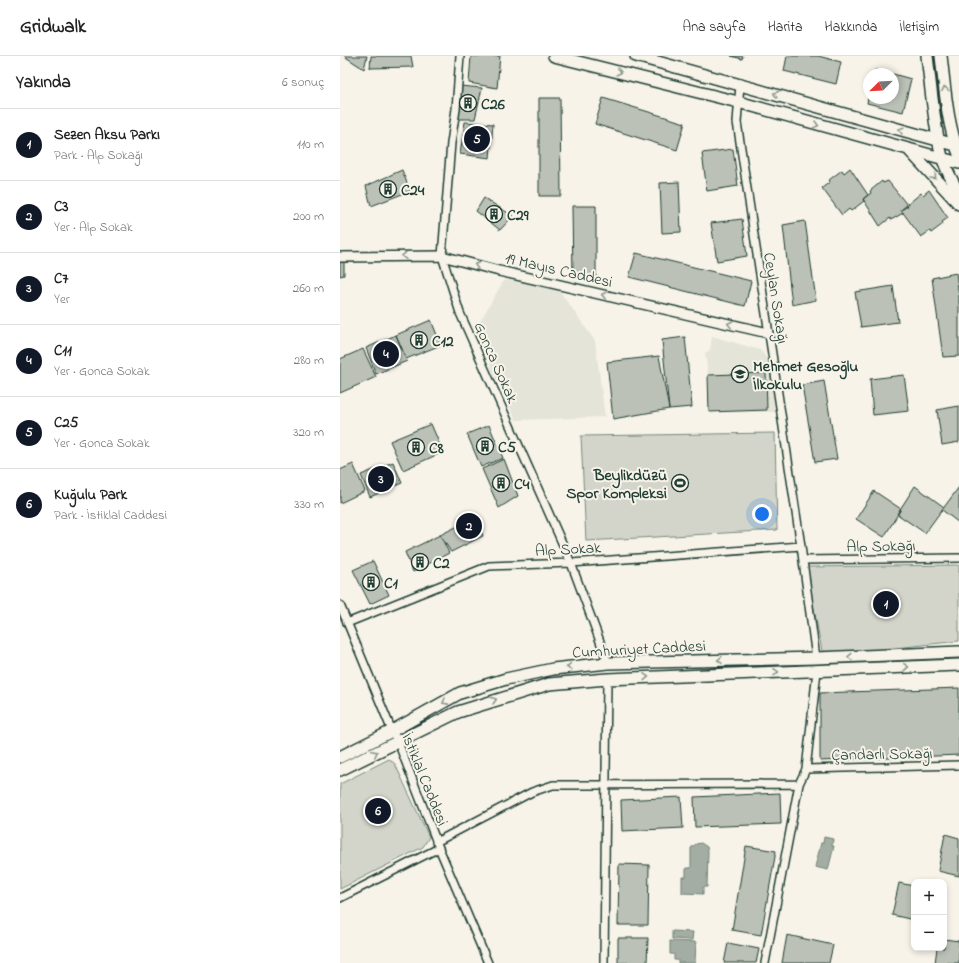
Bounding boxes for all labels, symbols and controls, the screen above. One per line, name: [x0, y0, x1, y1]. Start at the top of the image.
text: Gridwalk: [20, 14, 86, 41]
text: Ana sayfa: [683, 17, 746, 38]
text: Harita: [768, 17, 803, 38]
text: Hakkında: [825, 17, 877, 38]
text: İletişim: [899, 17, 939, 38]
one-way arrow: [615, 67, 622, 76]
north arrow: [863, 68, 899, 104]
text: Yakında: [16, 70, 71, 95]
text: 6 sonuç: [282, 73, 324, 92]
one-way arrow: [941, 86, 950, 92]
one-way arrow: [773, 91, 779, 99]
building icon: C26: [458, 93, 478, 113]
place label: C26: [481, 93, 506, 117]
one-way arrow: [813, 120, 820, 128]
text: Sezen Aksu Parkı: [54, 124, 160, 146]
pin: 5: [464, 124, 490, 154]
one-way arrow: [898, 126, 905, 135]
text: 1: [27, 135, 31, 154]
text: 110 m: [297, 135, 324, 154]
text: Park · Alp Sokağı: [54, 146, 143, 165]
one-way arrow: [930, 172, 937, 179]
building icon: C24: [378, 179, 398, 199]
place label: C24: [401, 179, 425, 203]
text: C3: [54, 196, 68, 218]
building icon: C29: [484, 204, 504, 224]
place label: C29: [507, 204, 529, 228]
text: 2: [26, 207, 32, 226]
text: 200 m: [293, 207, 324, 226]
text: Yer · Alp Sokak: [54, 218, 133, 237]
street label: 19 Mayıs Caddesi: [502, 247, 615, 295]
street label: Ceylan Sokağı: [756, 251, 794, 346]
one-way arrow: [401, 252, 407, 260]
one-way arrow: [474, 261, 481, 270]
text: C7: [54, 268, 68, 290]
text: 3: [26, 279, 32, 298]
text: 260 m: [293, 279, 324, 298]
text: Yer: [54, 290, 70, 309]
one-way arrow: [601, 291, 608, 300]
street label: Gonca Sokak: [467, 318, 524, 408]
one-way arrow: [727, 321, 734, 329]
building icon: C12: [409, 330, 429, 350]
place label: C12: [432, 330, 454, 354]
pin: 4: [373, 339, 399, 369]
text: C11: [54, 340, 72, 362]
text: 4: [26, 351, 32, 370]
text: 280 m: [294, 351, 324, 370]
place label: Mehmet Gesoğlu İlkokulu: [753, 355, 858, 397]
text: Yer · Gonca Sokak: [54, 362, 150, 381]
school or university icon: Mehmet Gesoğlu İlkokulu: [730, 364, 750, 384]
text: C25: [54, 412, 78, 434]
text: 5: [25, 423, 33, 442]
text: 320 m: [293, 423, 324, 442]
text: Yer · Gonca Sokak: [54, 434, 150, 453]
building icon: C5: [475, 436, 495, 456]
place label: C5: [498, 436, 517, 460]
building icon: C8: [406, 437, 426, 457]
place label: C8: [429, 437, 444, 461]
pin: 3: [368, 464, 394, 494]
place label: Beylikdüzü Spor Kompleksi: [566, 464, 667, 506]
building icon: C4: [491, 473, 511, 493]
place label: C4: [514, 473, 530, 497]
sports icon: Beylikdüzü Spor Kompleksi: [670, 473, 690, 493]
text: Kuğulu Park: [54, 484, 127, 506]
text: 6: [26, 495, 32, 514]
text: 330 m: [294, 495, 324, 514]
your location: [752, 504, 772, 524]
text: Park · İstiklal Caddesi: [54, 506, 167, 525]
pin: 2: [456, 511, 482, 541]
street label: Alp Sokağı: [846, 534, 916, 560]
street label: Alp Sokak: [535, 536, 603, 564]
building icon: C2: [410, 552, 430, 572]
place label: C2: [433, 552, 450, 576]
building icon: C1: [361, 572, 381, 592]
place label: C1: [384, 572, 399, 596]
pin: 1: [873, 589, 899, 619]
street label: Cumhuriyet Caddesi: [572, 635, 707, 665]
one-way arrow: [847, 652, 853, 661]
one-way arrow: [717, 656, 723, 665]
one-way arrow: [566, 663, 572, 672]
one-way arrow: [903, 663, 909, 671]
one-way arrow: [773, 668, 779, 677]
one-way arrow: [643, 673, 649, 682]
one-way arrow: [490, 696, 497, 705]
one-way arrow: [442, 697, 449, 704]
street label: İstiklal Caddesi: [395, 729, 454, 830]
street label: Çandarlı Sokağı: [831, 742, 933, 768]
one-way arrow: [371, 750, 378, 758]
pin: 6: [365, 796, 391, 826]
map controls: [911, 879, 947, 951]
button: +: [911, 879, 947, 915]
button: −: [911, 915, 947, 951]

